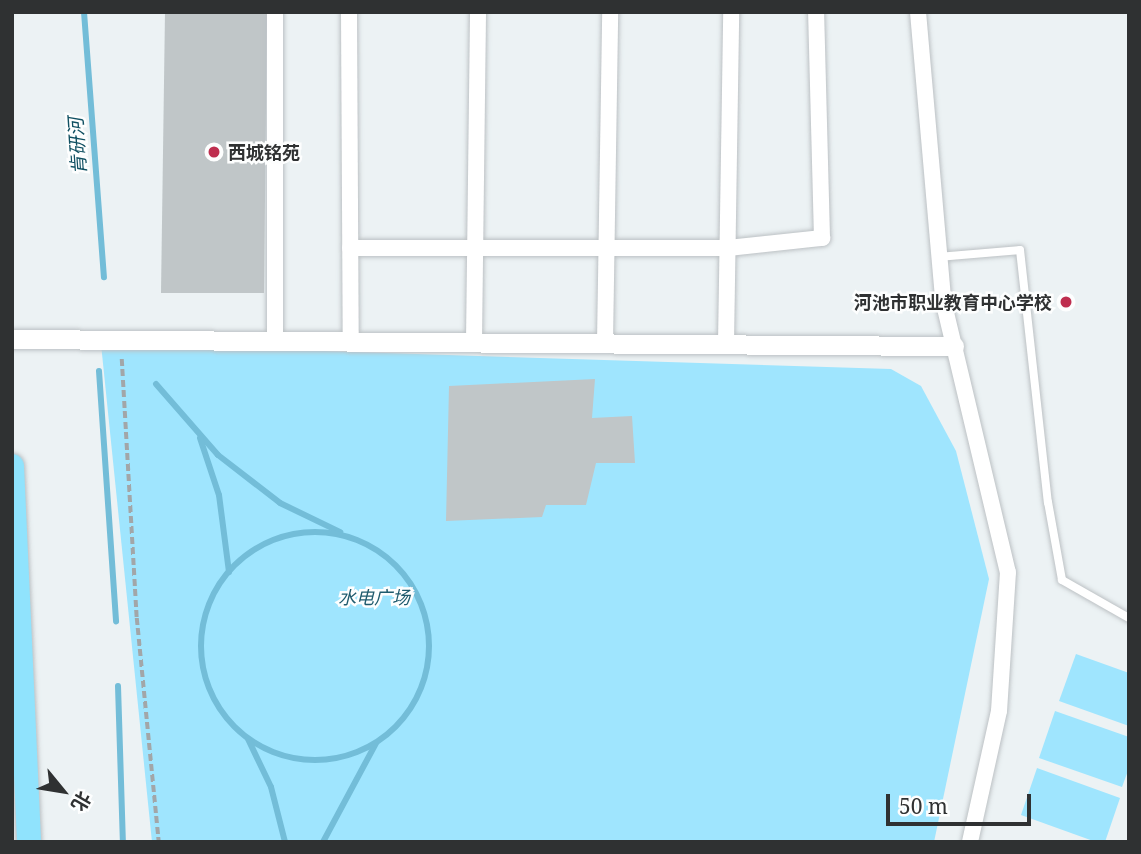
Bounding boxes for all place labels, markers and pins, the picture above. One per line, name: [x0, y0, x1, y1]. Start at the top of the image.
place label: 西城铭苑: [228, 141, 300, 163]
marker: 西城铭苑: [206, 144, 222, 160]
place label: 河池市职业教育中心学校: [854, 291, 1052, 313]
marker: 河池市职业教育中心学校: [1058, 294, 1074, 310]

